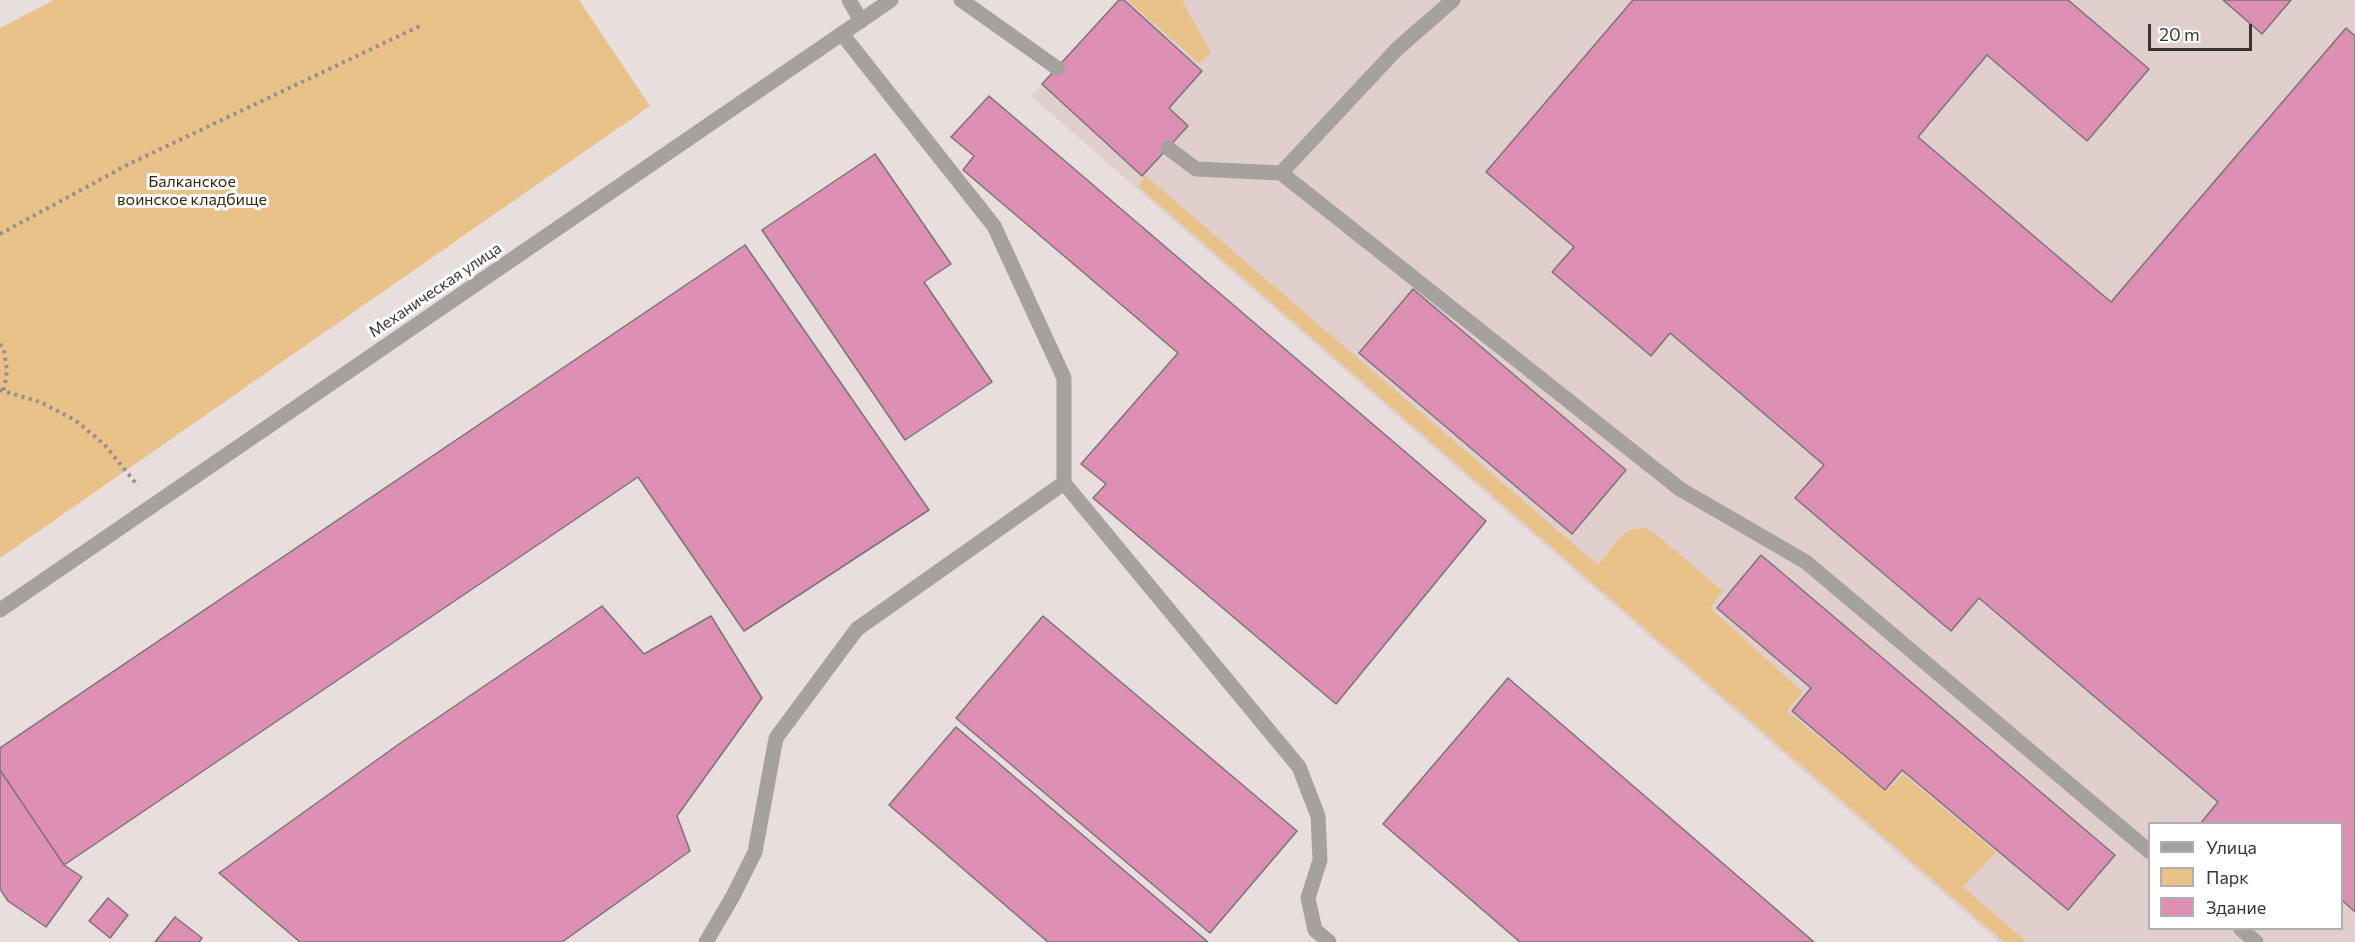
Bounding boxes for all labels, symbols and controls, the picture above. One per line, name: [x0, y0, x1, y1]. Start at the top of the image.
scale bar: [2151, 12, 2254, 50]
text: 20 m: [2159, 23, 2200, 45]
park label: Балканское воинское кладбище: [117, 172, 267, 210]
street label: Механическая улица: [365, 238, 505, 342]
legend: [2148, 822, 2343, 930]
text: Улица: [2206, 836, 2257, 858]
text: Парк: [2206, 866, 2249, 888]
text: Здание: [2206, 896, 2266, 918]

